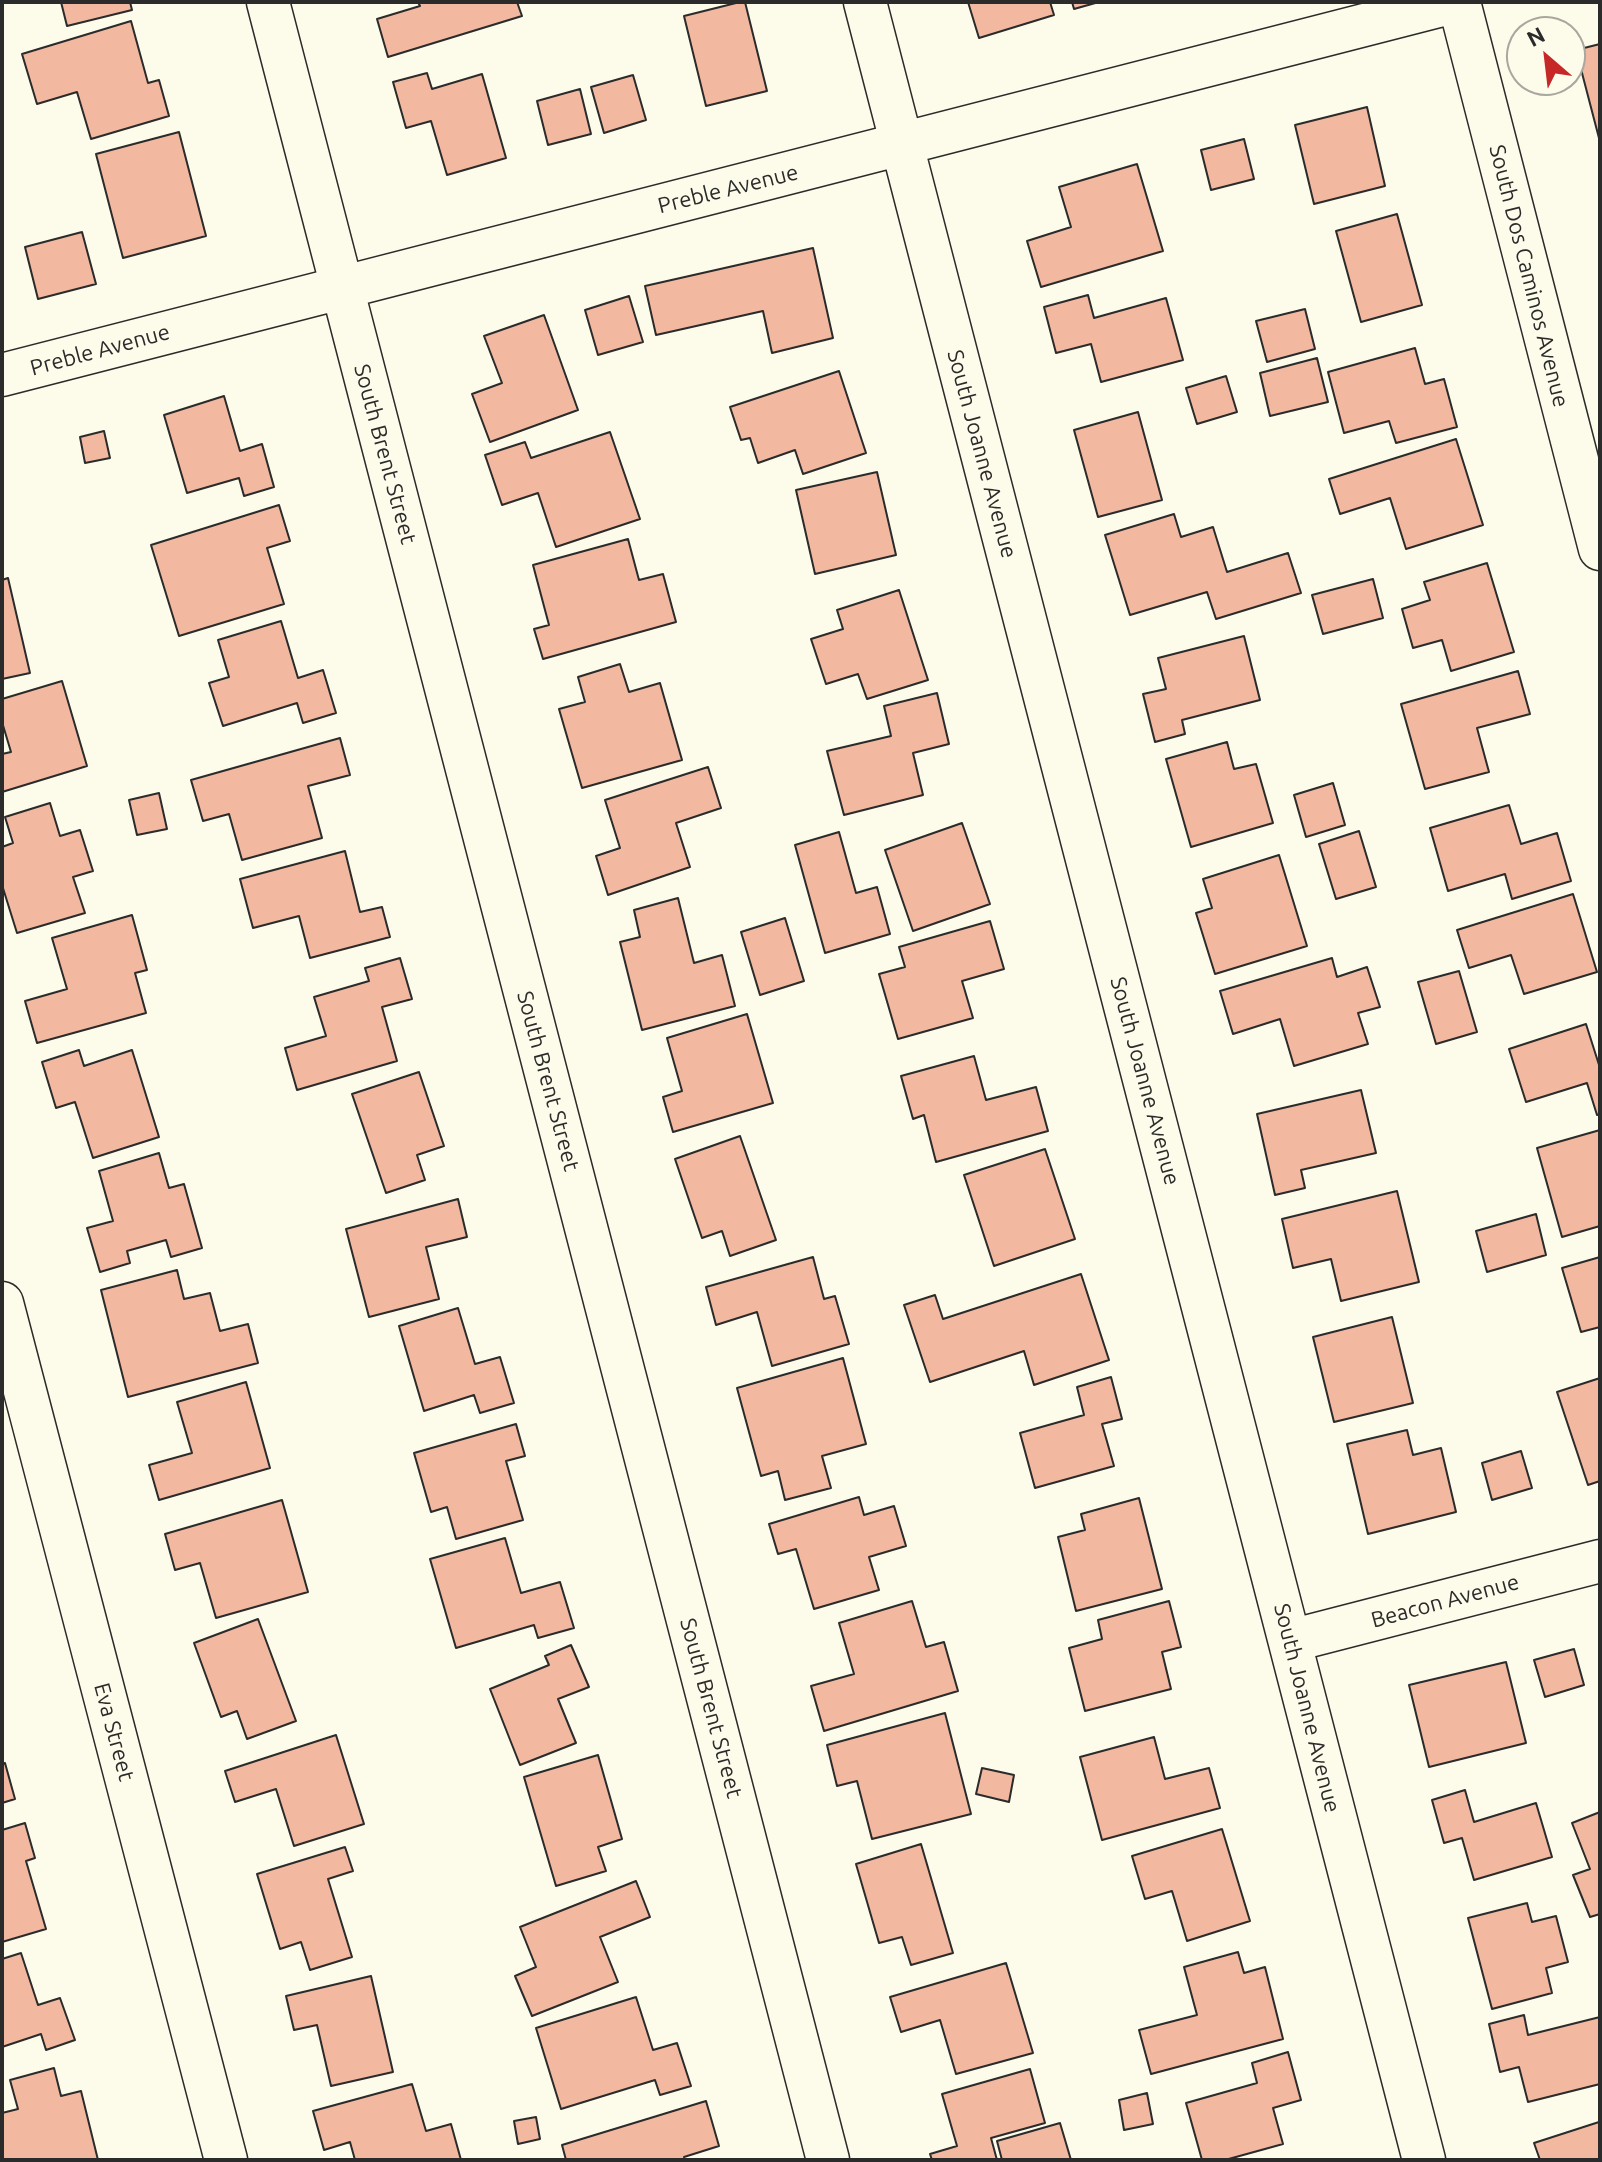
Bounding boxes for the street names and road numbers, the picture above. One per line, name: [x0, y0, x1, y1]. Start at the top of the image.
street label: South Dos Caminos Avenue: [1484, 142, 1574, 410]
street label: Preble Avenue: [655, 159, 801, 219]
street label: Preble Avenue: [27, 319, 173, 381]
street label: South Joanne Avenue: [941, 347, 1023, 561]
street label: South Brent Street: [348, 361, 422, 547]
street label: South Joanne Avenue: [1104, 974, 1186, 1188]
street label: South Brent Street: [511, 988, 585, 1174]
street label: Beacon Avenue: [1368, 1569, 1522, 1633]
street label: South Joanne Avenue: [1268, 1601, 1346, 1815]
street label: South Brent Street: [674, 1615, 748, 1801]
street label: Eva Street: [88, 1680, 140, 1784]

